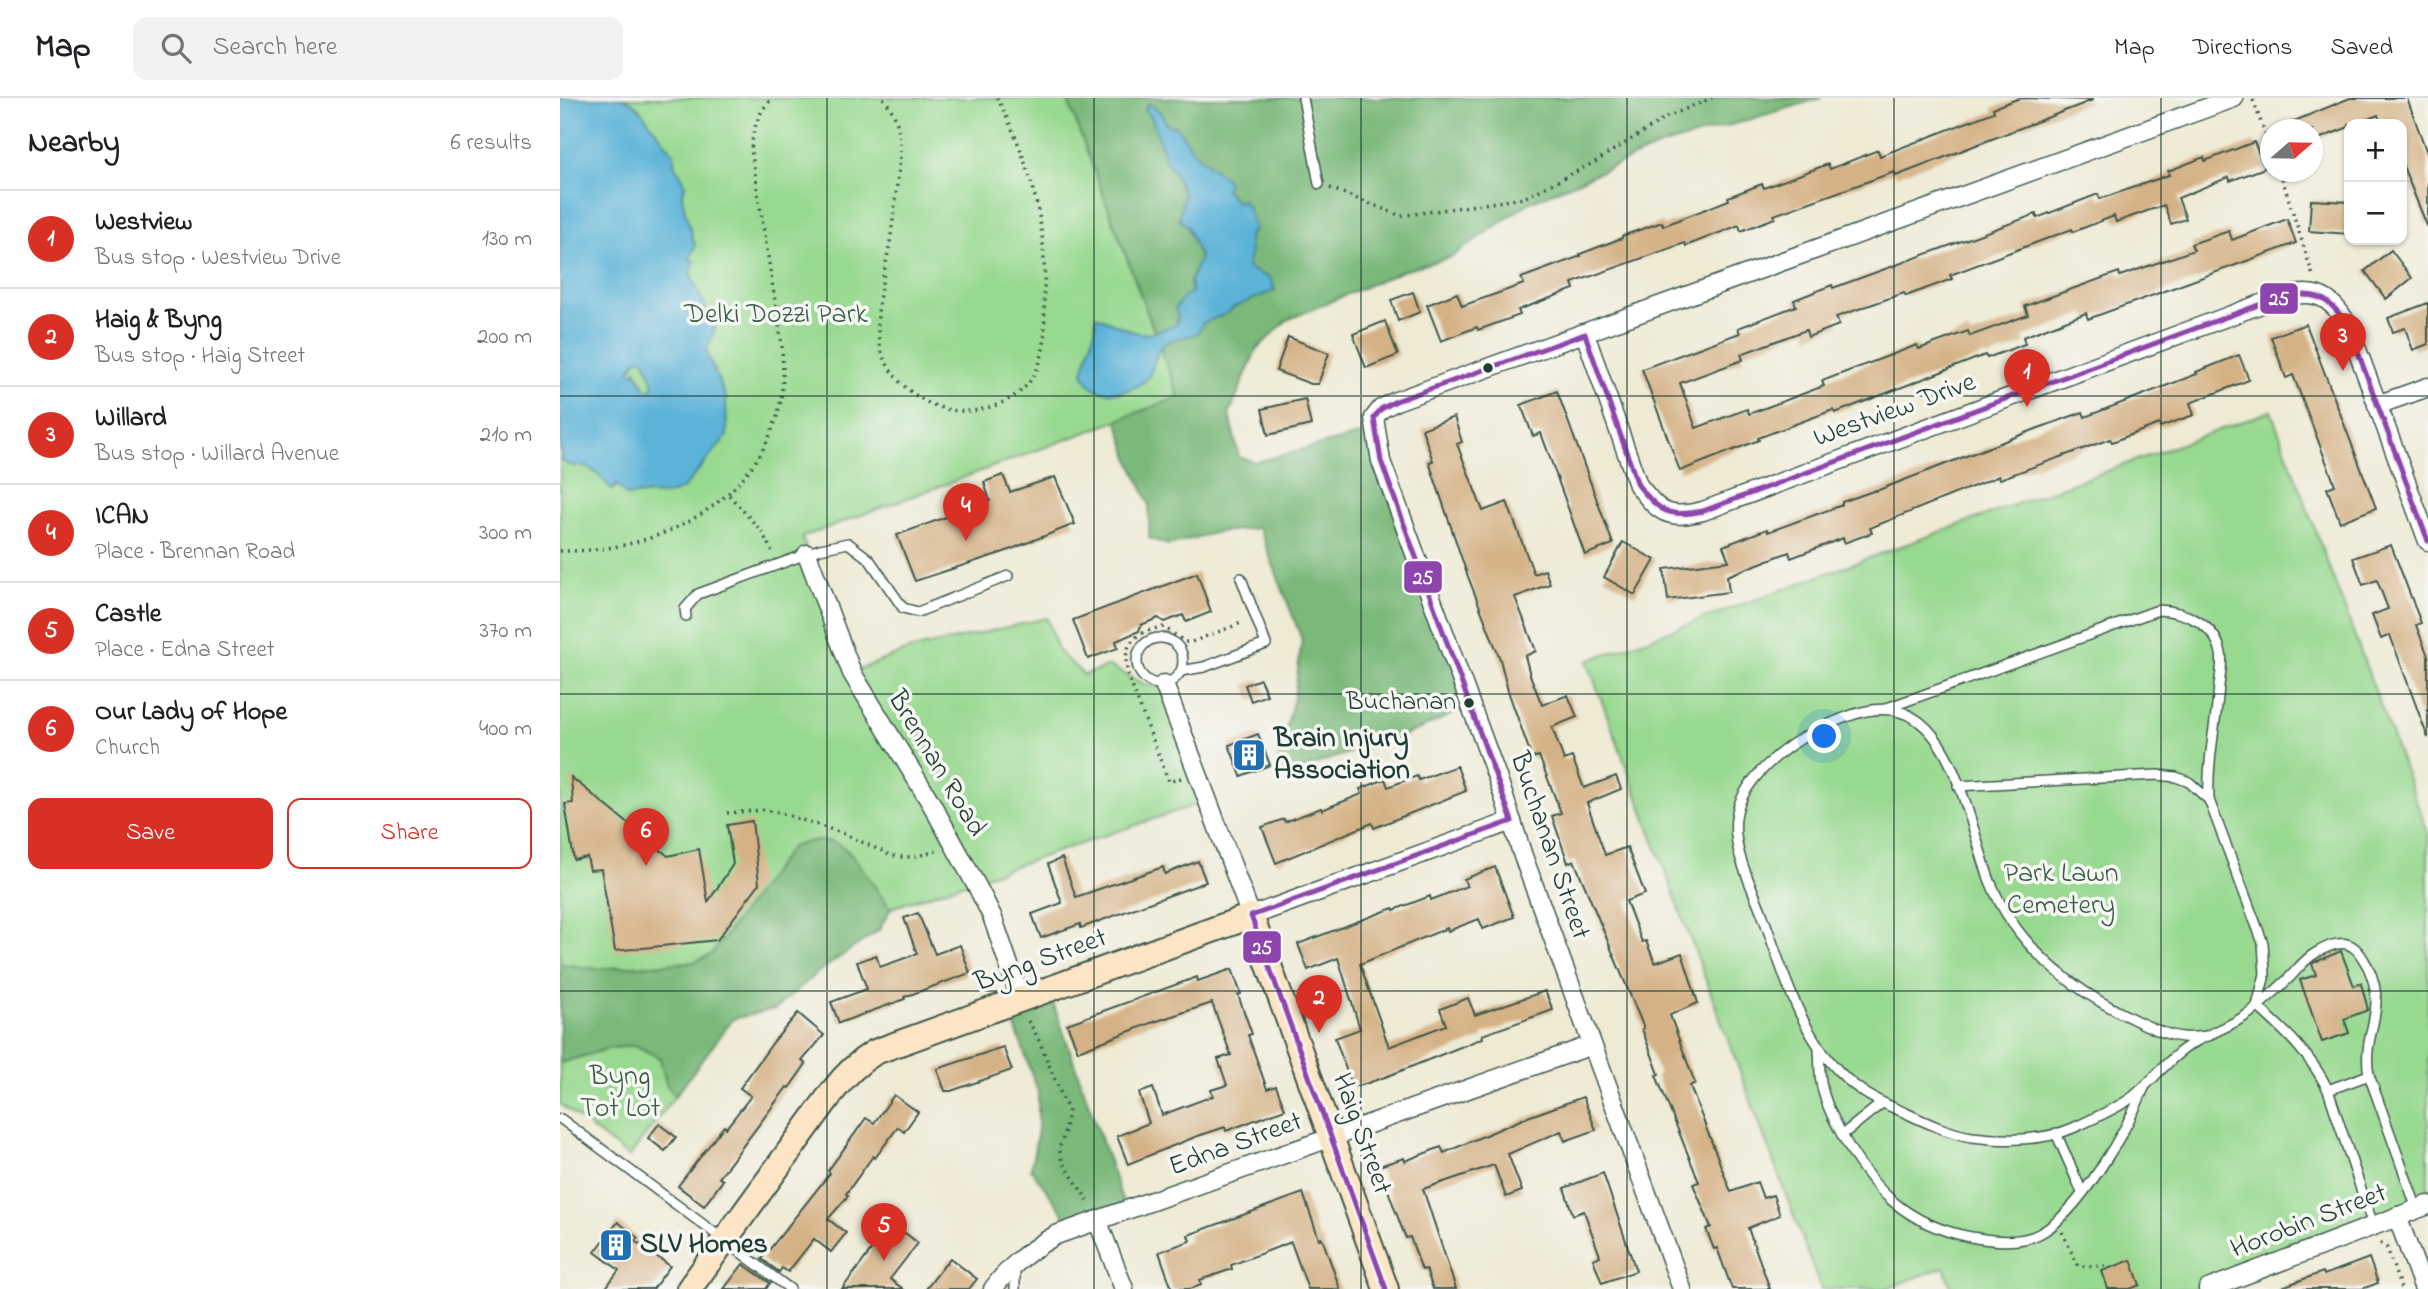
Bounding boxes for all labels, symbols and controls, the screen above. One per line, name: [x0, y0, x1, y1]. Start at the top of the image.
search box: [133, 17, 623, 80]
text: Map: [35, 24, 91, 72]
icon: search: [157, 29, 195, 67]
text: Search here: [213, 29, 337, 67]
text: Map: [2114, 31, 2155, 66]
text: Directions: [2193, 31, 2292, 66]
text: Saved: [2330, 31, 2393, 66]
north arrow: [2260, 119, 2323, 182]
map controls: [2344, 119, 2407, 245]
button: +: [2344, 119, 2407, 182]
text: Nearby: [28, 122, 120, 166]
text: 6 results: [451, 127, 532, 160]
button: −: [2344, 182, 2407, 245]
text: Westview: [95, 204, 192, 242]
text: 1: [47, 223, 55, 256]
text: 130 m: [482, 223, 532, 256]
text: Bus stop · Westview Drive: [95, 242, 341, 275]
line badge: 25: [2259, 282, 2299, 315]
text: 25: [2268, 287, 2289, 314]
park label: Delki Dozzi Park: [683, 295, 868, 336]
text: Haig & Byng: [95, 302, 222, 340]
pin: 3: [2320, 313, 2366, 371]
text: 2: [45, 321, 57, 354]
text: 200 m: [477, 321, 532, 354]
text: Bus stop · Haig Street: [95, 340, 305, 373]
pin: 1: [2004, 349, 2050, 407]
unlabelled marker: [1481, 361, 1495, 375]
street label: Westview Drive: [1808, 362, 1982, 459]
text: Willard: [95, 400, 167, 438]
text: 3: [46, 419, 56, 452]
text: 210 m: [480, 419, 532, 452]
text: Bus stop · Willard Avenue: [95, 438, 339, 471]
pin: 4: [943, 483, 989, 541]
text: ICAN: [95, 498, 149, 536]
text: 4: [46, 517, 56, 550]
text: 300 m: [479, 517, 532, 550]
text: Place · Brennan Road: [95, 536, 295, 569]
line badge: 25: [1403, 560, 1443, 594]
text: 25: [1412, 566, 1433, 593]
text: Castle: [95, 596, 161, 634]
text: 5: [44, 615, 58, 648]
text: 370 m: [479, 615, 532, 648]
text: Place · Edna Street: [95, 634, 274, 667]
street label: Brennan Road: [876, 682, 996, 845]
place label: Buchanan: [1345, 684, 1456, 722]
text: Our Lady of Hope: [95, 694, 287, 732]
marker: Buchanan: [1462, 696, 1476, 710]
text: 6: [46, 713, 56, 746]
text: 400 m: [479, 713, 532, 746]
place label: Brain Injury Association: [1272, 719, 1410, 792]
your location: [1807, 719, 1841, 753]
text: Church: [95, 732, 160, 765]
building icon: Brain Injury Association: [1230, 736, 1268, 774]
street label: Buchanan Street: [1497, 746, 1600, 945]
button: Save: [28, 798, 273, 869]
button: Share: [287, 798, 532, 869]
pin: 6: [623, 808, 669, 866]
park label: Park Lawn Cemetery: [2003, 854, 2119, 927]
street label: Byng Street: [968, 918, 1113, 1004]
line badge: 25: [1242, 930, 1282, 964]
text: 25: [1251, 936, 1272, 963]
pin: 2: [1296, 975, 1342, 1033]
park label: Byng Tot Lot: [580, 1057, 660, 1130]
street label: Haig Street: [1320, 1068, 1402, 1200]
street label: Edna Street: [1164, 1102, 1308, 1188]
street label: Horobin Street: [2225, 1173, 2393, 1271]
pin: 5: [861, 1203, 907, 1261]
place label: SLV Homes: [640, 1225, 768, 1266]
building icon: SLV Homes: [597, 1226, 635, 1264]

